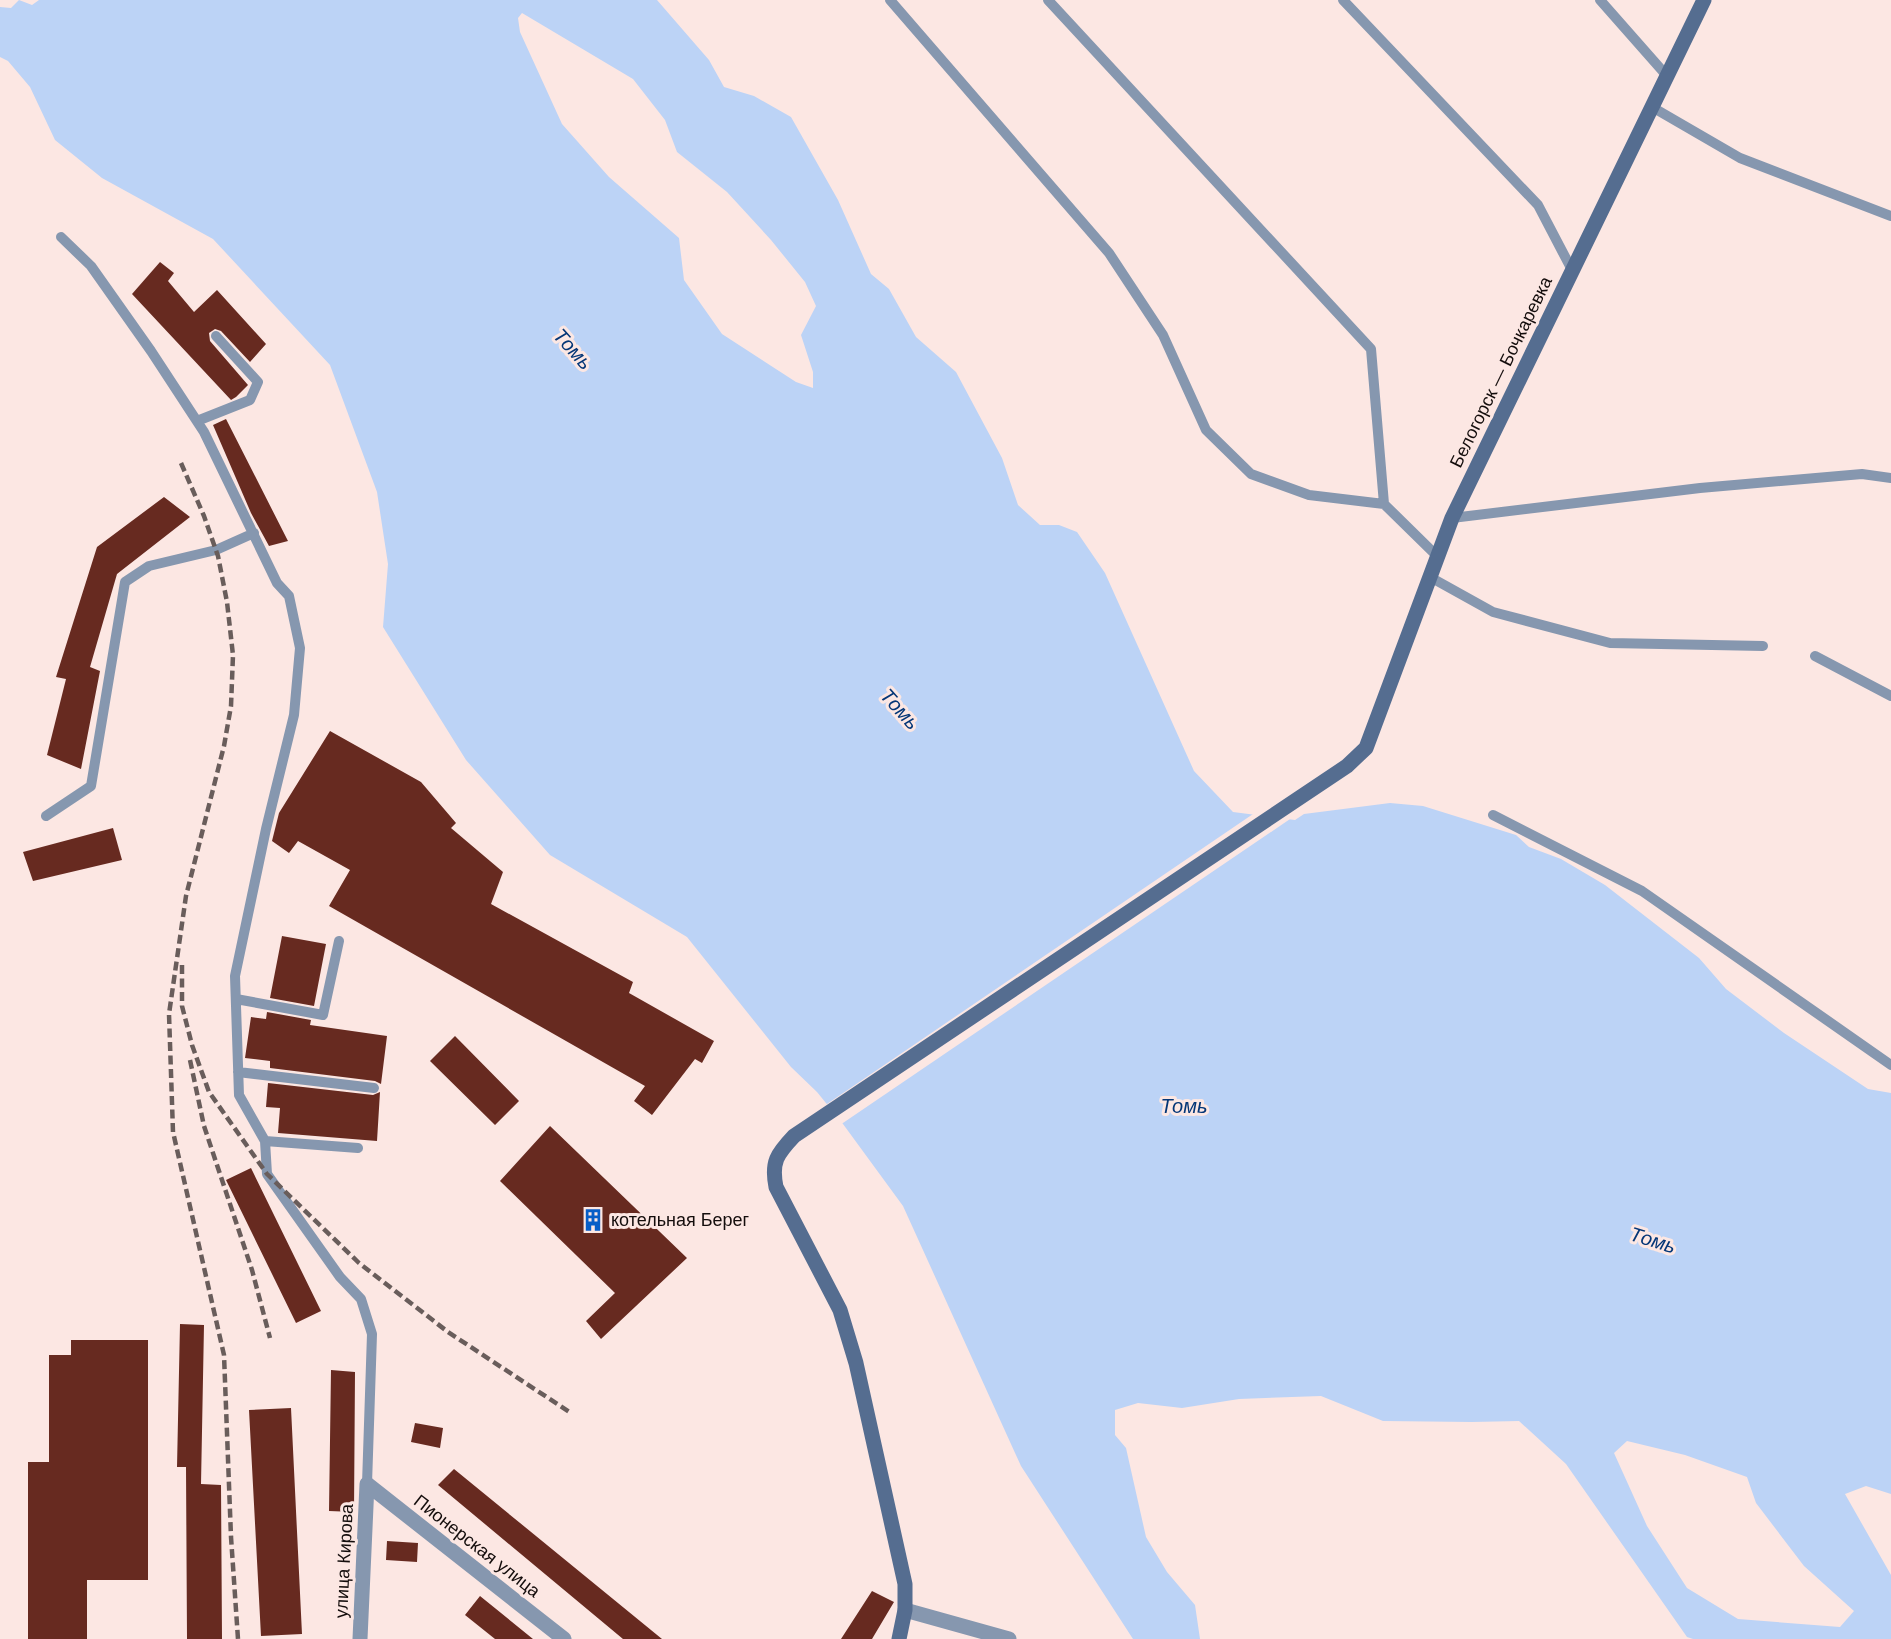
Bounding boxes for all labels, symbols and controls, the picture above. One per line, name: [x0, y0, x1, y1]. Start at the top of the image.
street label: Белогорск — Бочкаревка: [1446, 272, 1556, 471]
water label: Томь: [549, 324, 597, 374]
water label: Томь: [876, 684, 924, 734]
water label: Томь: [1161, 1095, 1207, 1117]
building icon: котельная Берег: [580, 1207, 606, 1233]
place label: котельная Берег: [611, 1210, 750, 1230]
water label: Томь: [1627, 1223, 1679, 1257]
street label: Пионерская улица: [410, 1491, 545, 1602]
street label: улица Кирова: [331, 1502, 357, 1619]

